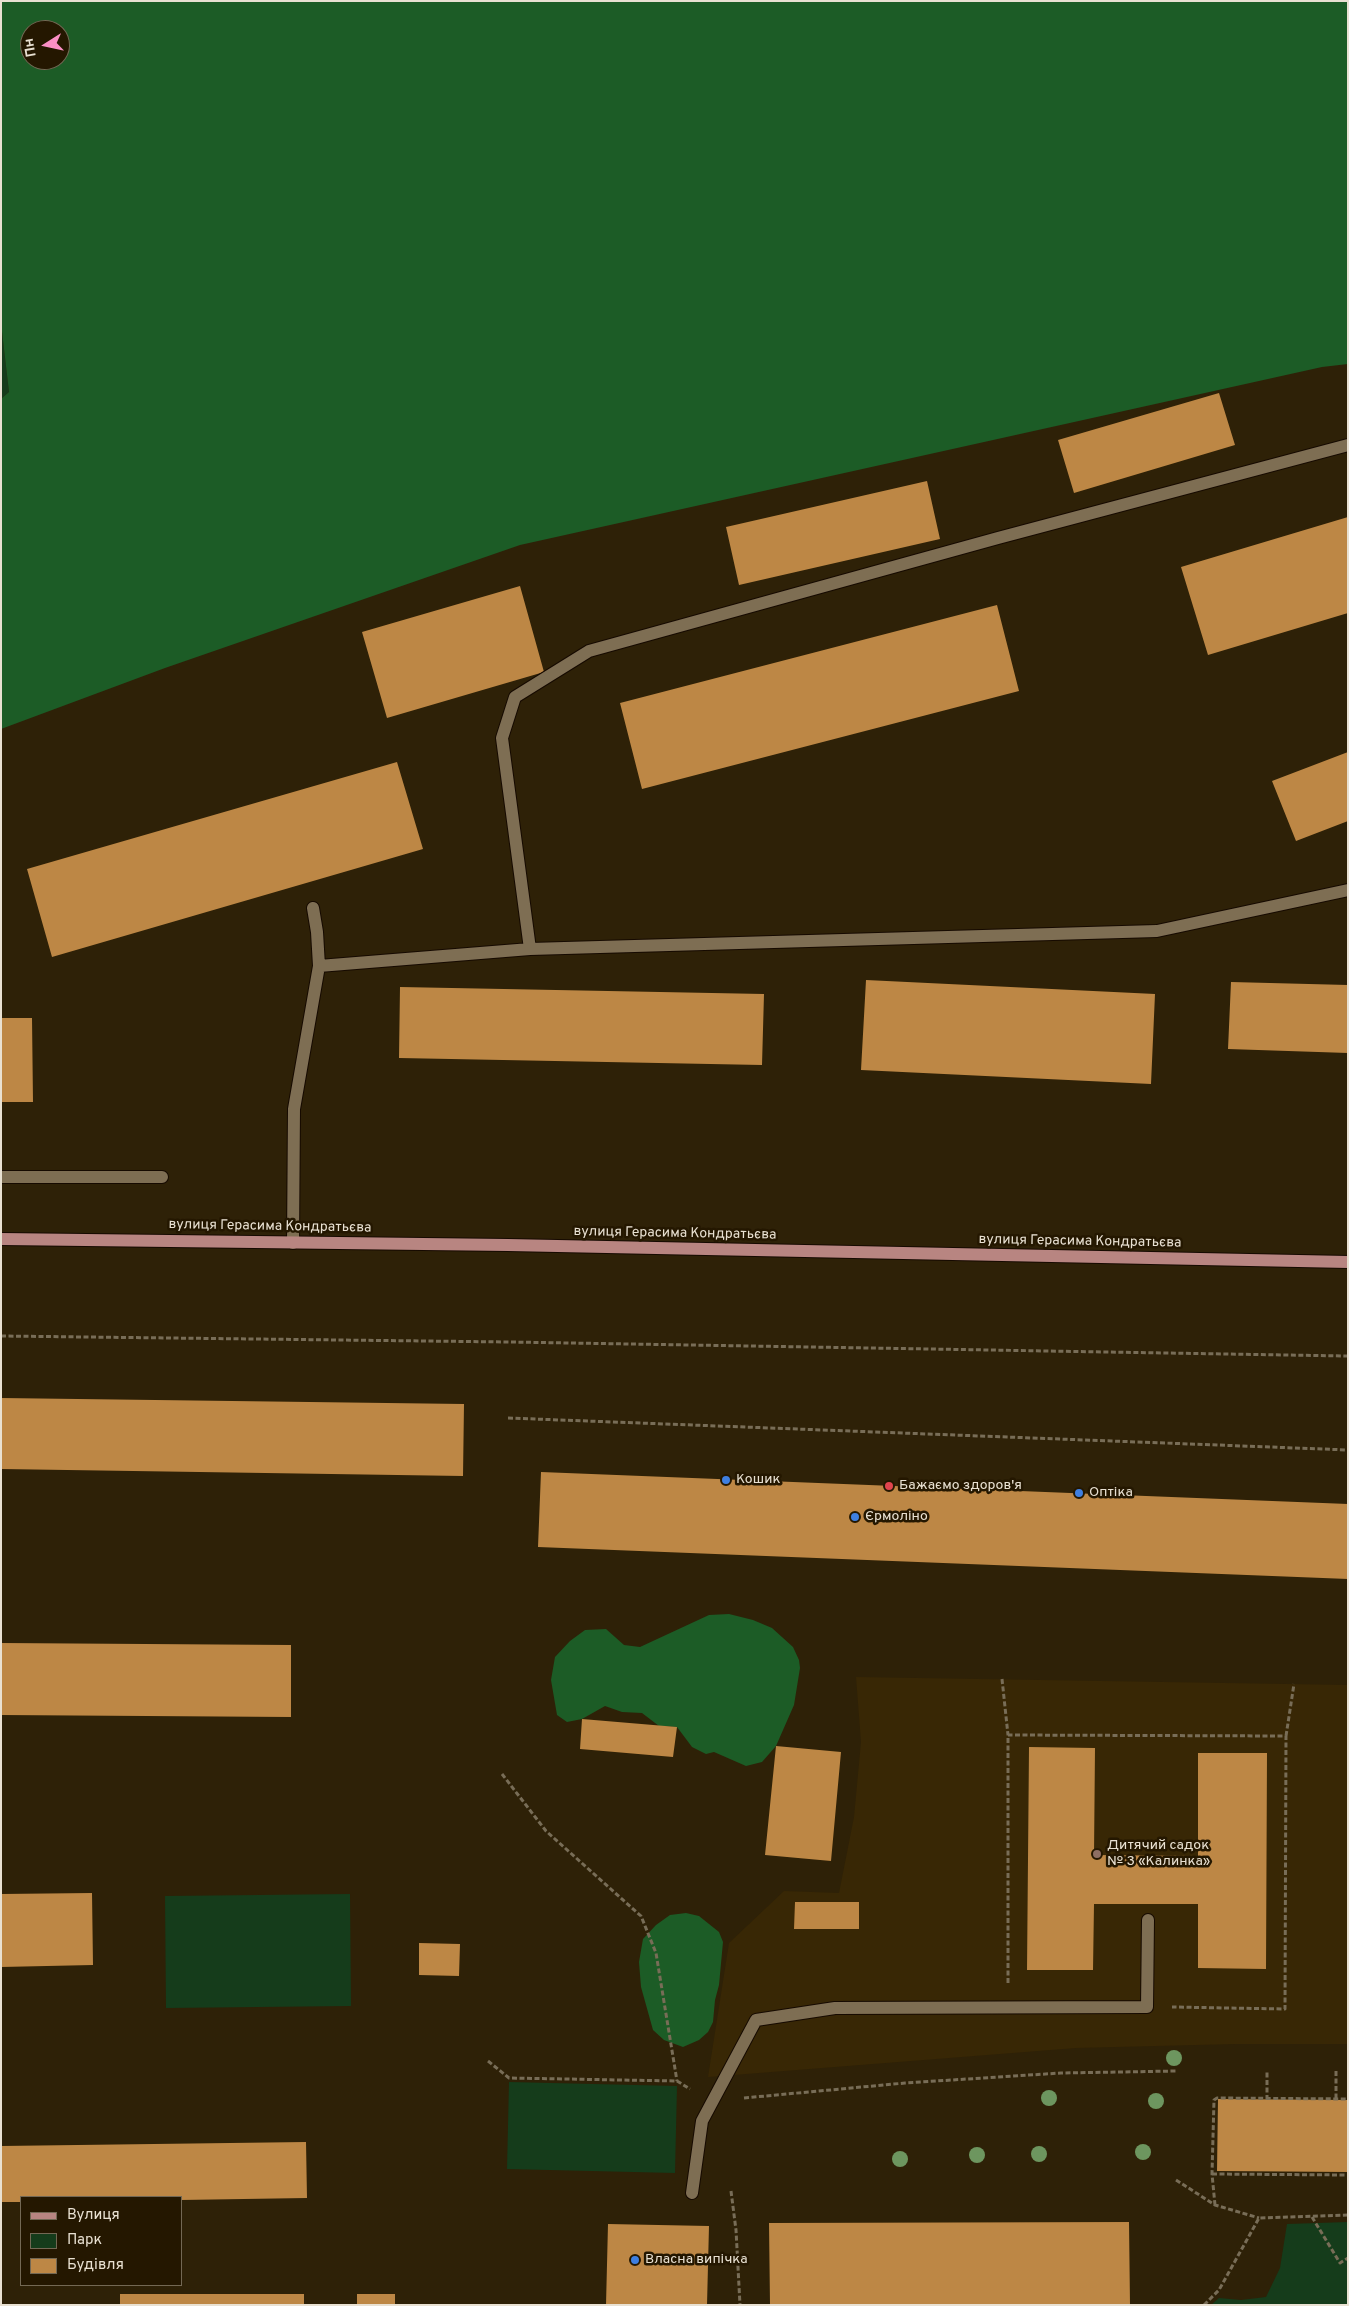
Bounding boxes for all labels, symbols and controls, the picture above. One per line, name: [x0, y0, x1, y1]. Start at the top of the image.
north arrow: [20, 20, 70, 70]
text: Пн: [21, 37, 41, 58]
street label: вулиця Герасима Кондратьєва: [168, 1217, 372, 1237]
street label: вулиця Герасима Кондратьєва: [573, 1224, 777, 1244]
street label: вулиця Герасима Кондратьєва: [978, 1232, 1182, 1252]
place label: Кошик: [736, 1472, 780, 1488]
marker: Кошик: [720, 1474, 732, 1486]
place label: Бажаємо здоров'я: [899, 1478, 1022, 1494]
marker: Бажаємо здоров'я: [883, 1480, 895, 1492]
place label: Оптіка: [1089, 1485, 1133, 1501]
marker: Оптіка: [1073, 1487, 1085, 1499]
place label: Єрмоліно: [865, 1509, 928, 1525]
marker: Єрмоліно: [849, 1511, 861, 1523]
place label: Дитячий садок № 3 «Калинка»: [1107, 1838, 1210, 1870]
marker: Дитячий садок № 3 «Калинка»: [1091, 1848, 1103, 1860]
legend: [20, 2196, 182, 2286]
text: Вулиця: [67, 2206, 120, 2225]
text: Парк: [67, 2231, 102, 2250]
place label: Власна випічка: [645, 2252, 748, 2268]
marker: Власна випічка: [629, 2254, 641, 2266]
text: Будівля: [67, 2256, 124, 2275]

